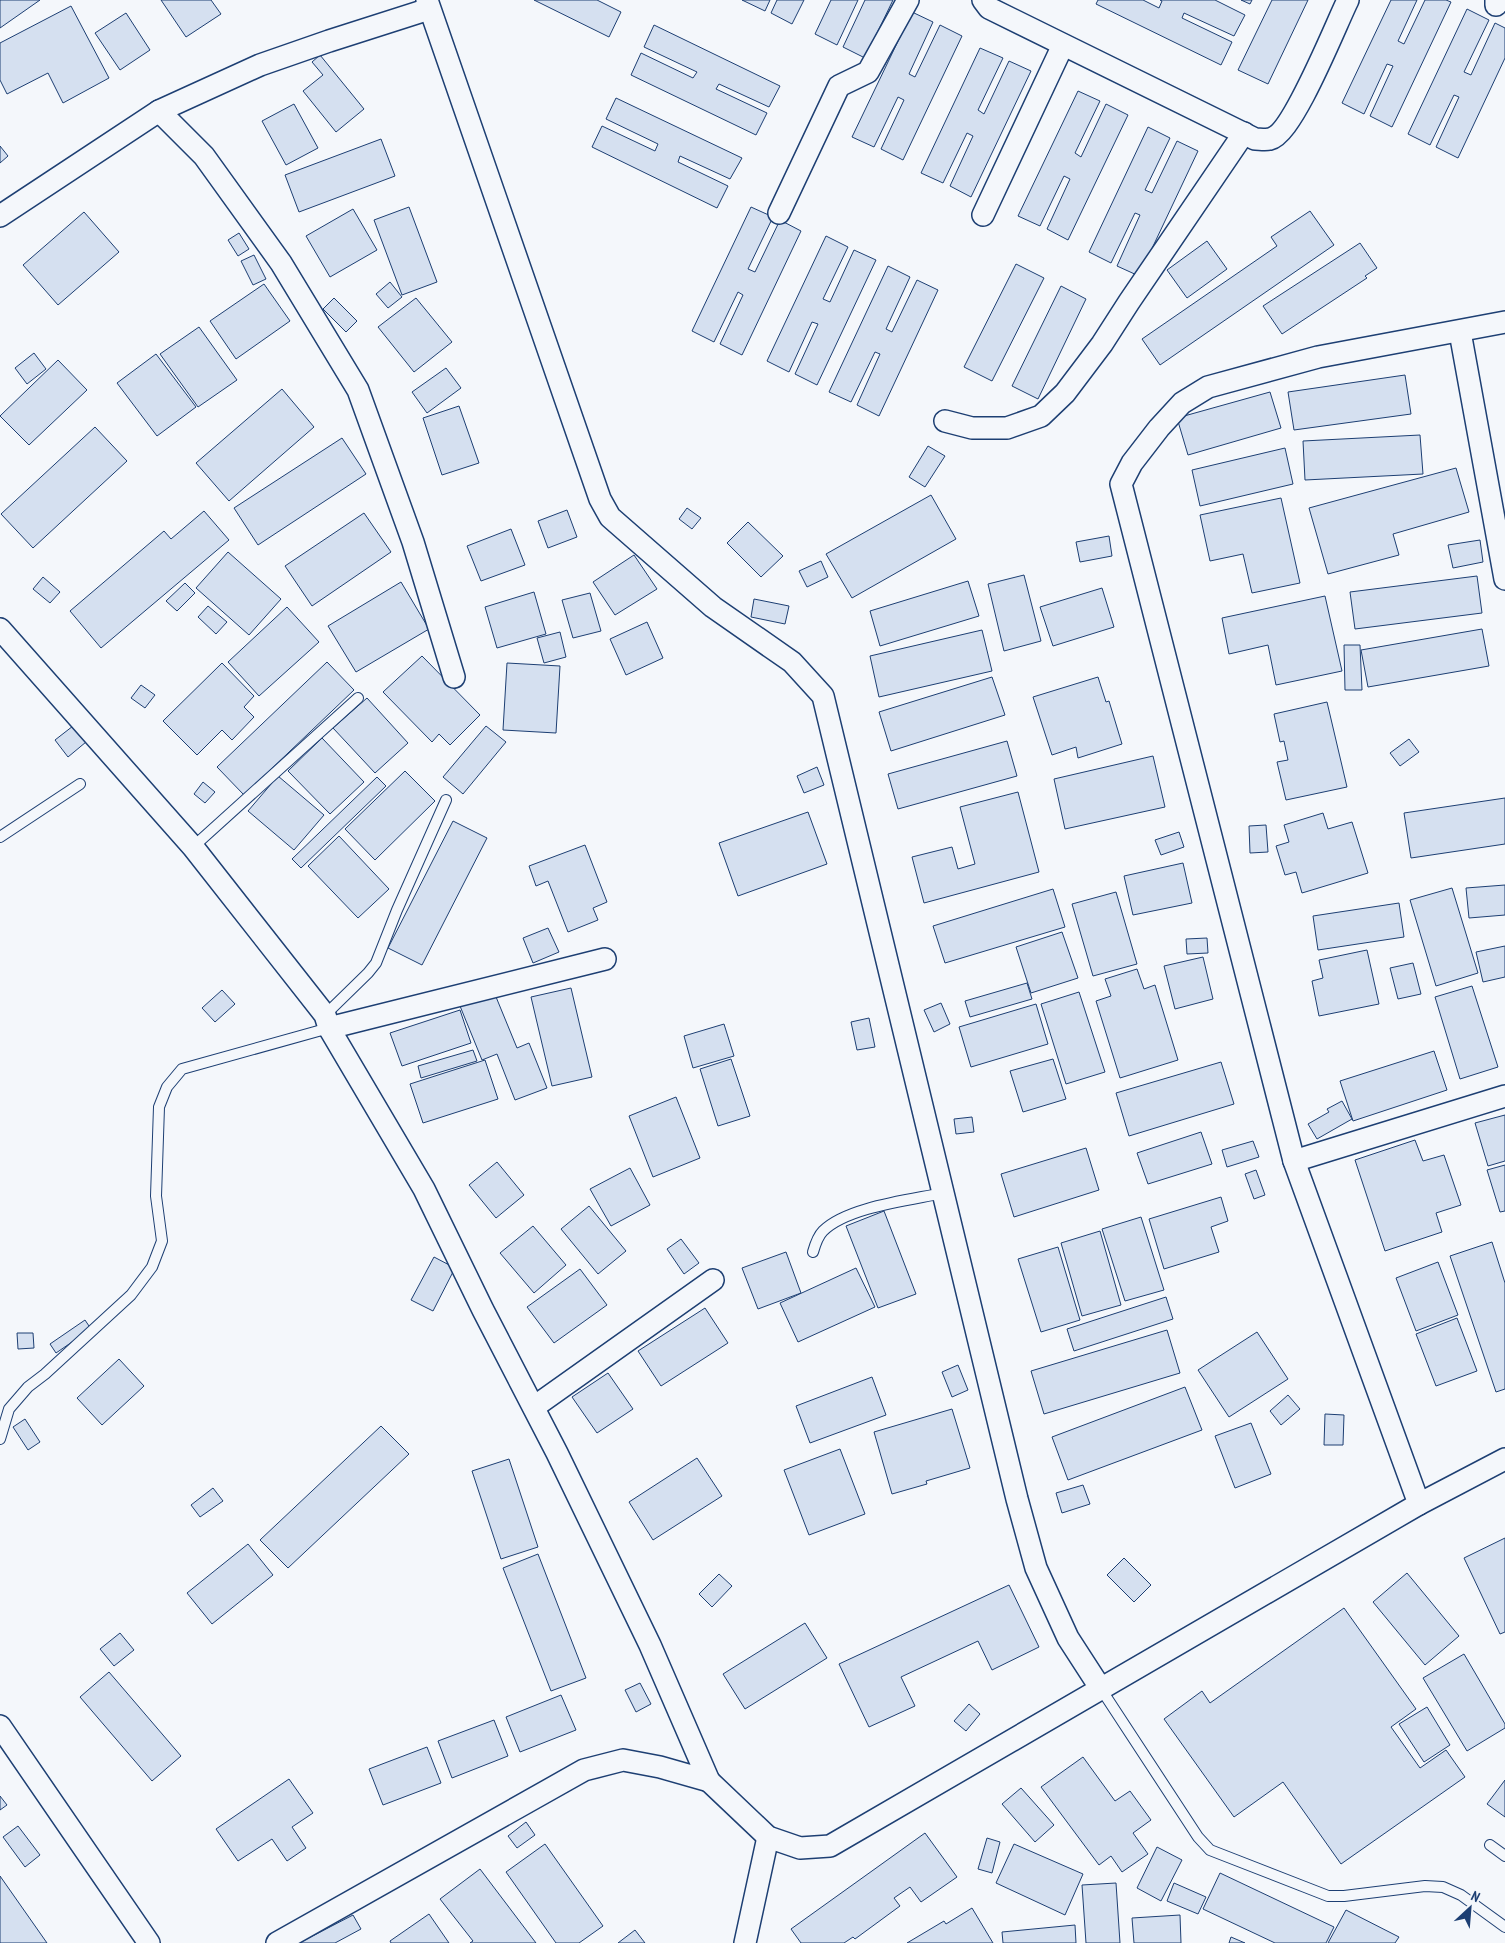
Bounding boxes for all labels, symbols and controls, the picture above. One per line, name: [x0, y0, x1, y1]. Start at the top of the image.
north arrow: [1445, 1883, 1495, 1933]
text: N: [1468, 1887, 1483, 1906]

